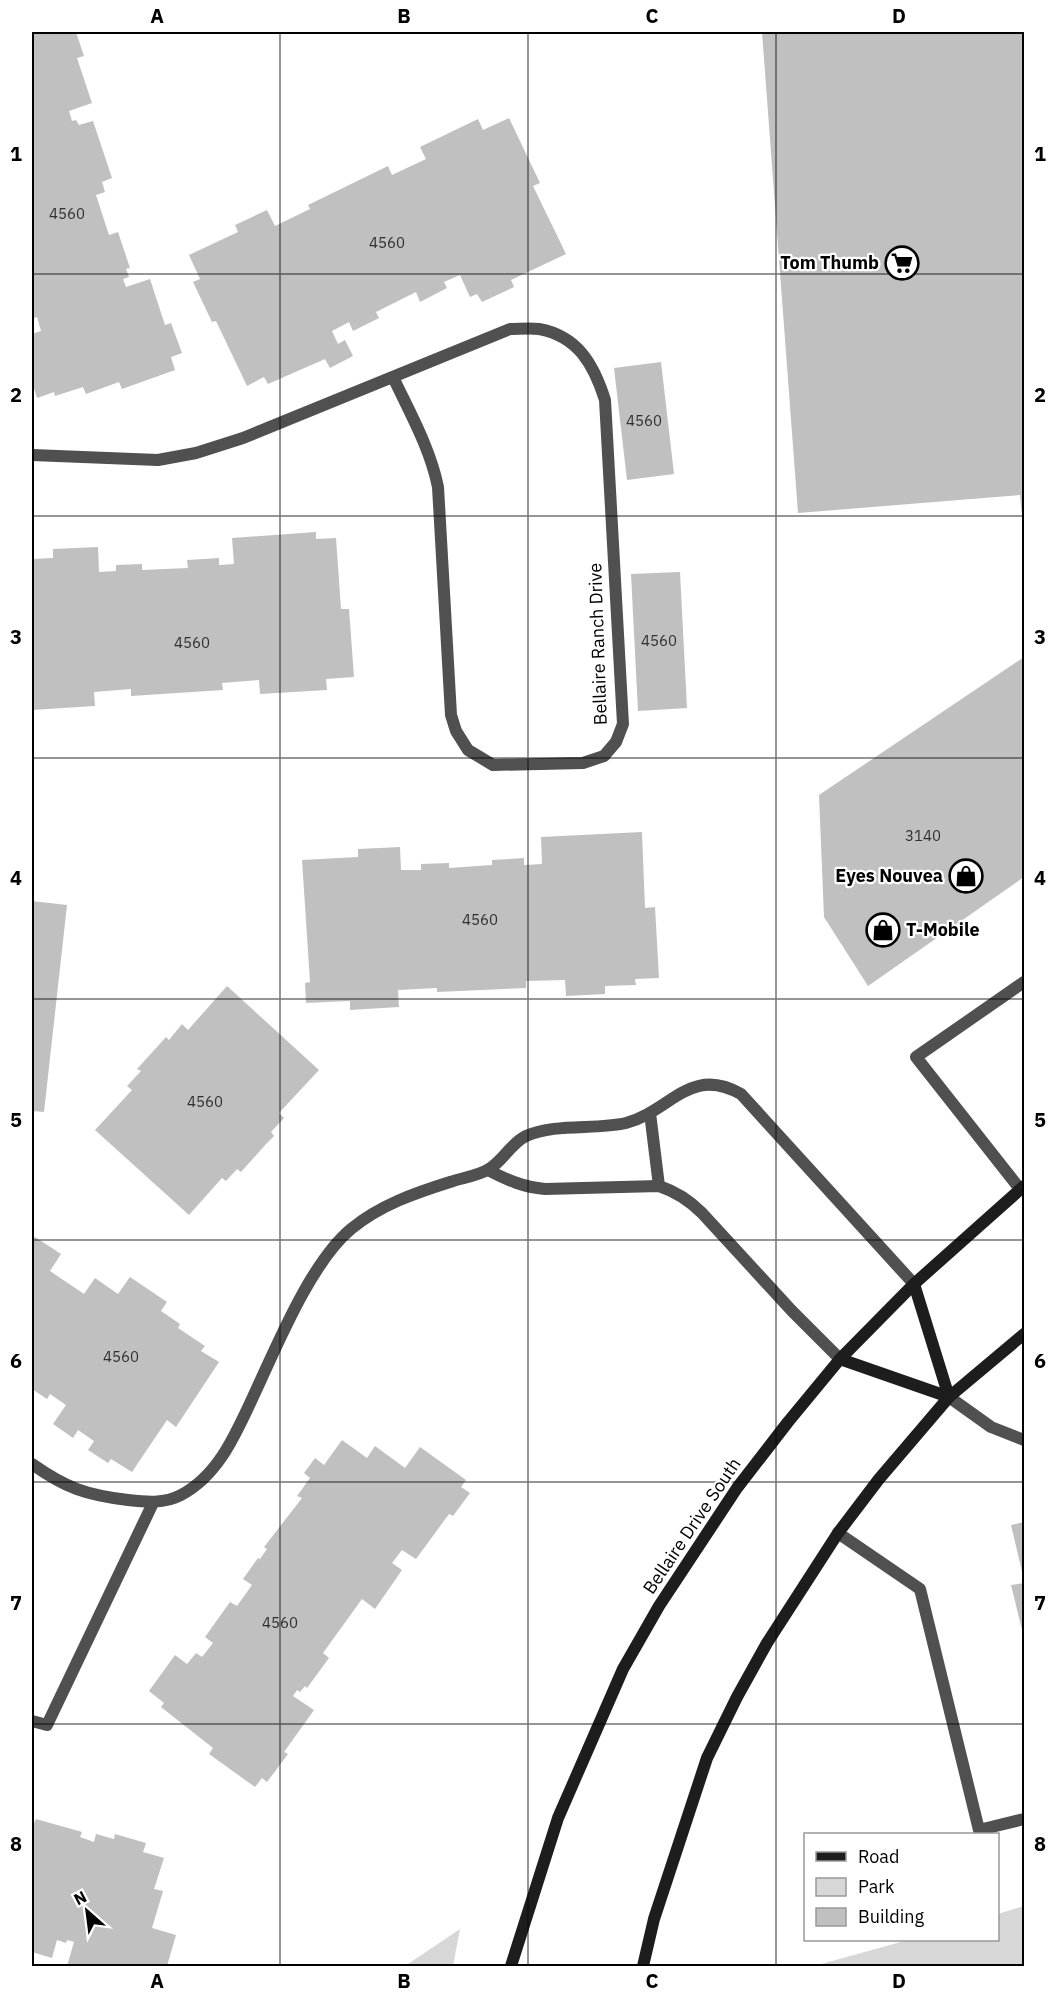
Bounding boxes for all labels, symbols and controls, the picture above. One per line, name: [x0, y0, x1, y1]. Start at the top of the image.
text: A: [150, 2, 164, 29]
text: B: [397, 2, 411, 29]
text: C: [645, 2, 659, 29]
text: D: [892, 2, 906, 29]
text: 1: [10, 140, 22, 167]
text: 1: [1034, 140, 1046, 167]
house number: 4560: [49, 204, 85, 223]
house number: 4560: [369, 233, 405, 252]
supermarket icon: Tom Thumb: [884, 245, 920, 281]
place label: Tom Thumb: [780, 251, 879, 274]
text: 2: [10, 381, 22, 408]
text: 2: [1034, 381, 1046, 408]
house number: 4560: [626, 411, 662, 430]
street label: Bellaire Ranch Drive: [583, 562, 612, 726]
text: 3: [10, 623, 22, 650]
text: 3: [1034, 623, 1046, 650]
house number: 4560: [641, 631, 677, 650]
house number: 4560: [174, 633, 210, 652]
house number: 3140: [905, 826, 941, 845]
shop icon: Eyes Nouvea: [948, 858, 984, 894]
text: 4: [10, 864, 22, 891]
place label: Eyes Nouvea: [835, 864, 943, 887]
text: 4: [1034, 864, 1046, 891]
house number: 4560: [462, 910, 498, 929]
shop icon: T-Mobile: [865, 912, 901, 948]
place label: T-Mobile: [906, 918, 980, 941]
house number: 4560: [187, 1092, 223, 1111]
text: 5: [10, 1106, 22, 1133]
text: 5: [1034, 1106, 1046, 1133]
text: 6: [10, 1347, 22, 1374]
house number: 4560: [103, 1347, 139, 1366]
text: 6: [1034, 1347, 1046, 1374]
street label: Bellaire Drive South: [637, 1453, 746, 1598]
text: 7: [10, 1589, 22, 1616]
text: 7: [1034, 1589, 1046, 1616]
house number: 4560: [262, 1613, 298, 1632]
text: 8: [10, 1830, 22, 1857]
text: 8: [1034, 1830, 1046, 1857]
legend: [804, 1833, 999, 1941]
text: Road: [858, 1845, 899, 1868]
text: Park: [858, 1875, 895, 1898]
north arrow: [57, 1881, 117, 1941]
text: N: [70, 1886, 90, 1909]
text: Building: [858, 1905, 925, 1928]
text: A: [150, 1967, 164, 1994]
text: B: [397, 1967, 411, 1994]
text: C: [645, 1967, 659, 1994]
text: D: [892, 1967, 906, 1994]

